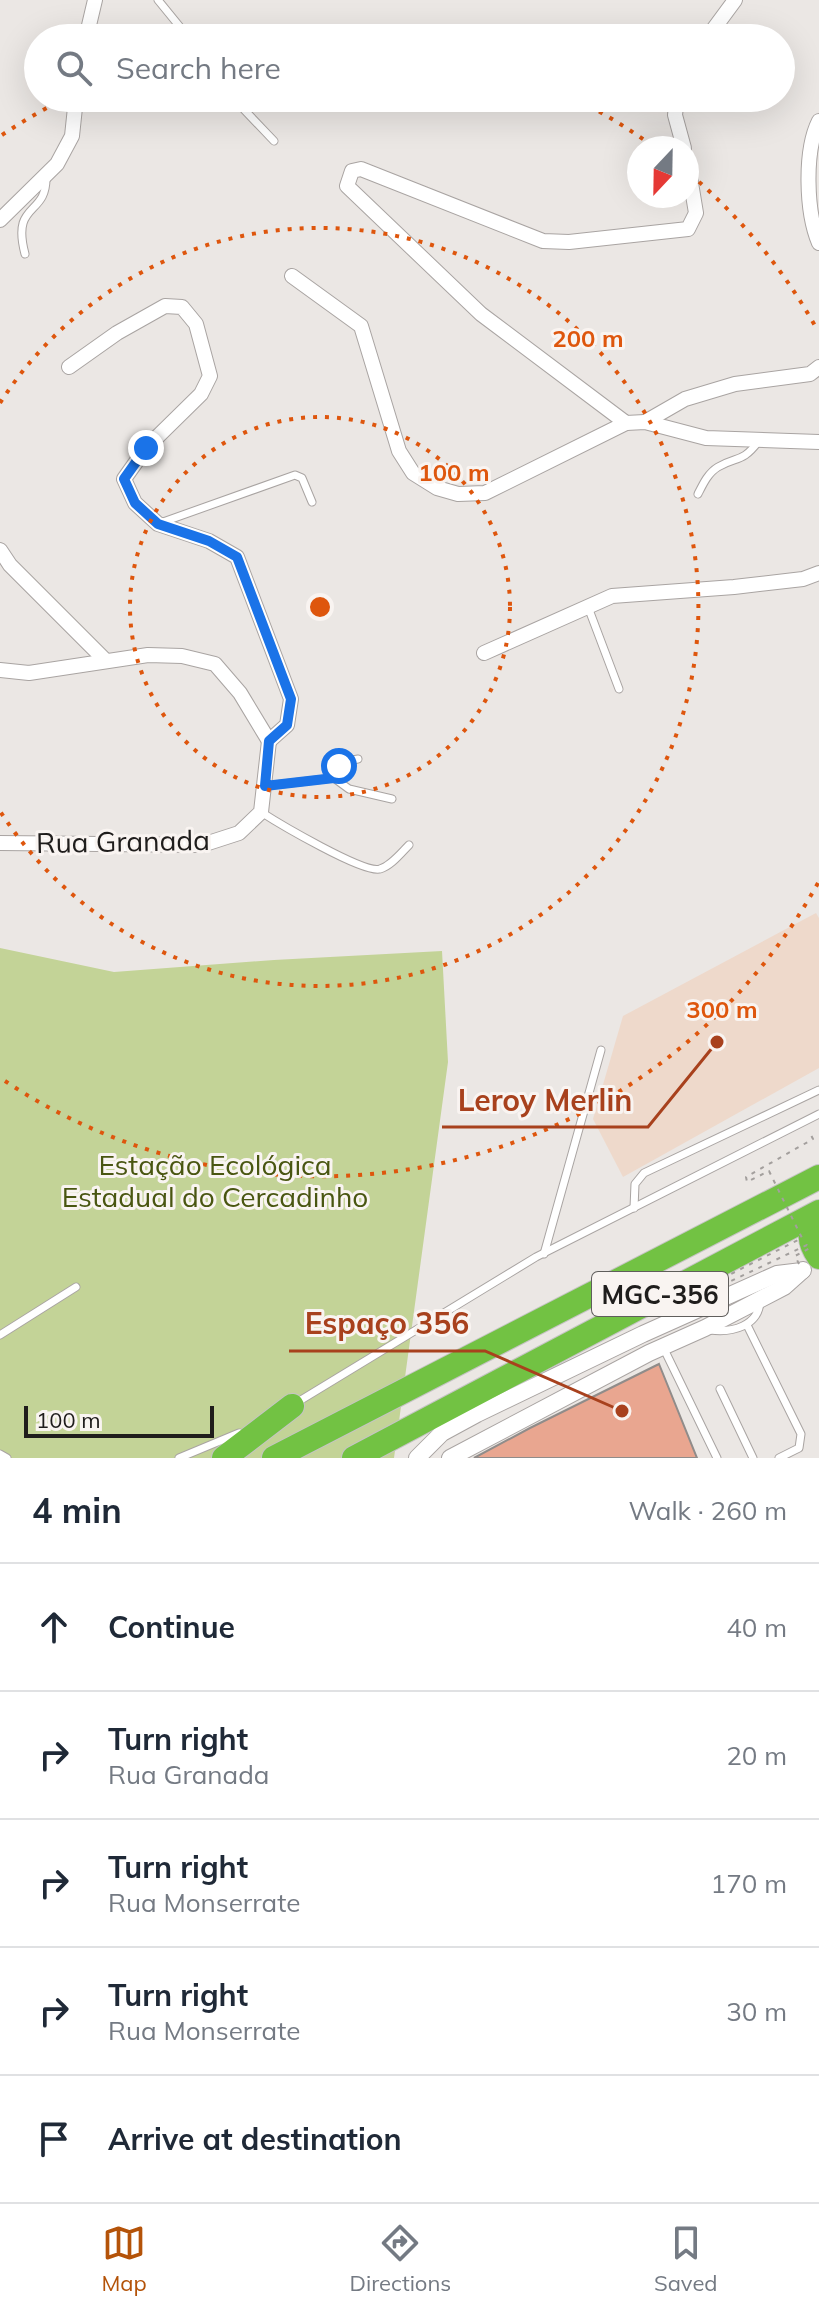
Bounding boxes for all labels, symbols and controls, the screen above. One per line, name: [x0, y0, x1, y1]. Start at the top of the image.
search box: [24, 24, 795, 112]
icon: search: [52, 46, 96, 90]
text: Search here: [116, 49, 281, 87]
north arrow: [627, 136, 699, 208]
text: 200 m: [552, 323, 624, 353]
route end: [128, 430, 164, 466]
text: 100 m: [418, 457, 490, 487]
centre of rings: [306, 593, 334, 621]
route start: [321, 748, 357, 784]
street label: Rua Granada: [36, 822, 210, 860]
text: 300 m: [686, 994, 758, 1024]
callout: Leroy Merlin: [442, 1073, 648, 1127]
text: Leroy Merlin: [458, 1081, 632, 1119]
park label: Estação Ecológica Estadual do Cercadinho: [62, 1147, 368, 1214]
road number: MGC-356: [592, 1272, 728, 1316]
callout: Espaço 356: [289, 1297, 485, 1351]
text: Espaço 356: [305, 1304, 469, 1342]
scale bar: [24, 1402, 214, 1438]
text: 100 m: [36, 1406, 101, 1434]
text: 4 min: [32, 1489, 122, 1532]
text: Walk · 260 m: [628, 1494, 787, 1527]
icon: ahead: [32, 1605, 76, 1649]
text: Continue: [108, 1608, 235, 1646]
text: 40 m: [726, 1611, 787, 1644]
text: Turn right: [108, 1720, 248, 1758]
icon: right: [32, 1733, 76, 1777]
text: 20 m: [726, 1739, 787, 1772]
text: Rua Granada: [108, 1758, 269, 1791]
text: Turn right: [108, 1848, 248, 1886]
icon: right: [32, 1861, 76, 1905]
text: 170 m: [711, 1867, 787, 1900]
text: Rua Monserrate: [108, 1886, 300, 1919]
text: Turn right: [108, 1976, 248, 2014]
icon: right: [32, 1989, 76, 2033]
text: 30 m: [726, 1995, 787, 2028]
text: Rua Monserrate: [108, 2014, 300, 2047]
icon: arrive: [32, 2117, 76, 2161]
text: Arrive at destination: [108, 2120, 402, 2158]
tab: Map: [101, 2221, 147, 2297]
tab: Directions: [350, 2221, 451, 2297]
tab: Saved: [654, 2221, 718, 2297]

